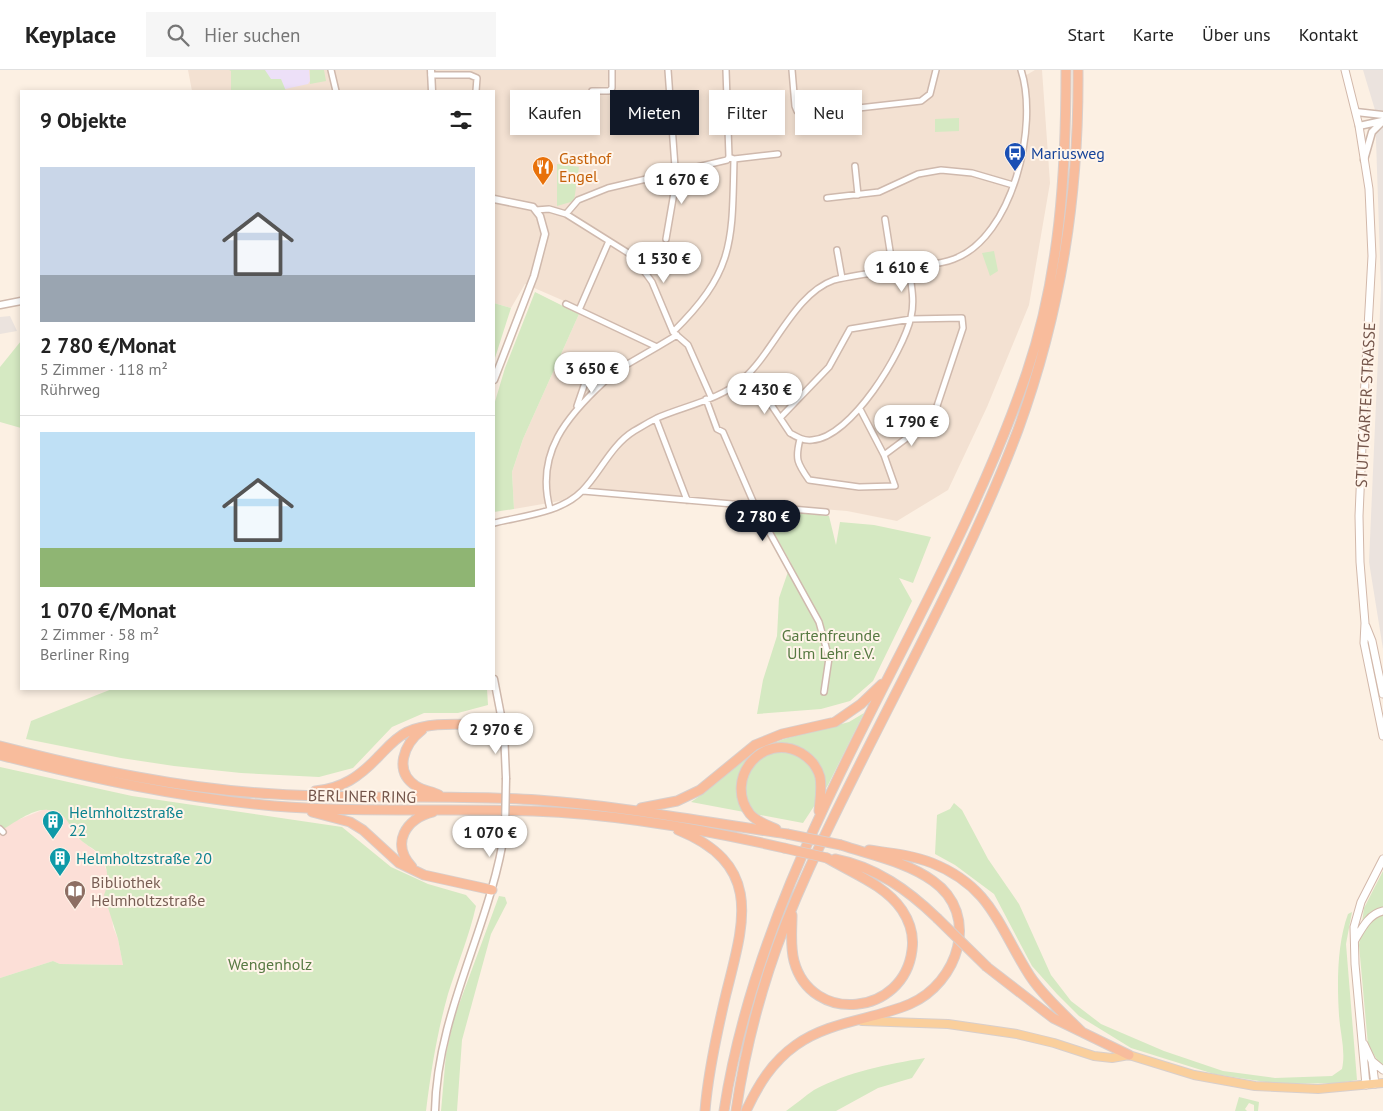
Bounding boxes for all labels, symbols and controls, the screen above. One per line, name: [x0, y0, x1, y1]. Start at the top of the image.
search box: [146, 12, 496, 57]
text: Keyplace: [25, 19, 116, 50]
icon: search: [164, 21, 192, 49]
text: Hier suchen: [204, 23, 300, 47]
text: Start: [1067, 23, 1105, 46]
text: Karte: [1133, 23, 1174, 46]
text: Über uns: [1202, 23, 1271, 46]
text: Kontakt: [1299, 23, 1358, 46]
chip: Kaufen: [510, 90, 600, 135]
chip: Mieten: [610, 90, 699, 135]
chip: Filter: [709, 90, 785, 135]
chip: Neu: [795, 90, 862, 135]
icon: filters: [447, 106, 475, 134]
text: 9 Objekte: [40, 107, 127, 134]
bus stop icon: Mariusweg: [1003, 141, 1027, 172]
place label: Mariusweg: [1031, 143, 1105, 163]
place label: Gasthof Engel: [559, 148, 612, 186]
restaurant icon: Gasthof Engel: [531, 155, 555, 186]
pin: 1 670 €: [636, 162, 728, 205]
text: 1 670 €: [655, 169, 709, 189]
icon: home: [213, 199, 303, 289]
pin: 1 530 €: [618, 242, 710, 284]
text: 1 530 €: [637, 248, 691, 268]
pin: 1 610 €: [856, 250, 948, 293]
text: 1 610 €: [875, 257, 929, 277]
street label: STUTTGARTER STRASSE: [1351, 322, 1379, 488]
text: 2 780 €/Monat: [40, 332, 176, 359]
pin: 3 650 €: [546, 352, 638, 394]
text: 3 650 €: [565, 358, 619, 378]
text: 5 Zimmer · 118 m²: [40, 359, 168, 379]
pin: 2 430 €: [719, 372, 811, 415]
text: Rührweg: [40, 379, 100, 399]
text: 2 430 €: [738, 379, 792, 399]
pin: 1 790 €: [866, 404, 958, 447]
text: 1 790 €: [885, 411, 939, 431]
icon: home: [213, 465, 303, 555]
pin: 2 780 €: [717, 500, 809, 542]
text: 2 780 €: [736, 506, 790, 526]
text: 1 070 €/Monat: [40, 597, 176, 624]
text: 2 Zimmer · 58 m²: [40, 624, 159, 644]
park label: Gartenfreunde Ulm Lehr e.V.: [782, 625, 880, 663]
text: Berliner Ring: [40, 644, 130, 664]
pin: 2 970 €: [450, 712, 542, 755]
text: 2 970 €: [469, 719, 523, 739]
street label: BERLINER RING: [308, 785, 416, 807]
place label: Helmholtzstraße 22: [69, 802, 183, 840]
building icon: Helmholtzstraße 22: [41, 809, 65, 840]
pin: 1 070 €: [444, 816, 536, 858]
text: 1 070 €: [463, 822, 517, 842]
building icon: Helmholtzstraße 20: [48, 846, 72, 877]
place label: Helmholtzstraße 20: [76, 848, 212, 868]
place label: Bibliothek Helmholtzstraße: [91, 872, 205, 910]
library icon: Bibliothek Helmholtzstraße: [63, 879, 87, 910]
park label: Wengenholz: [228, 954, 312, 974]

